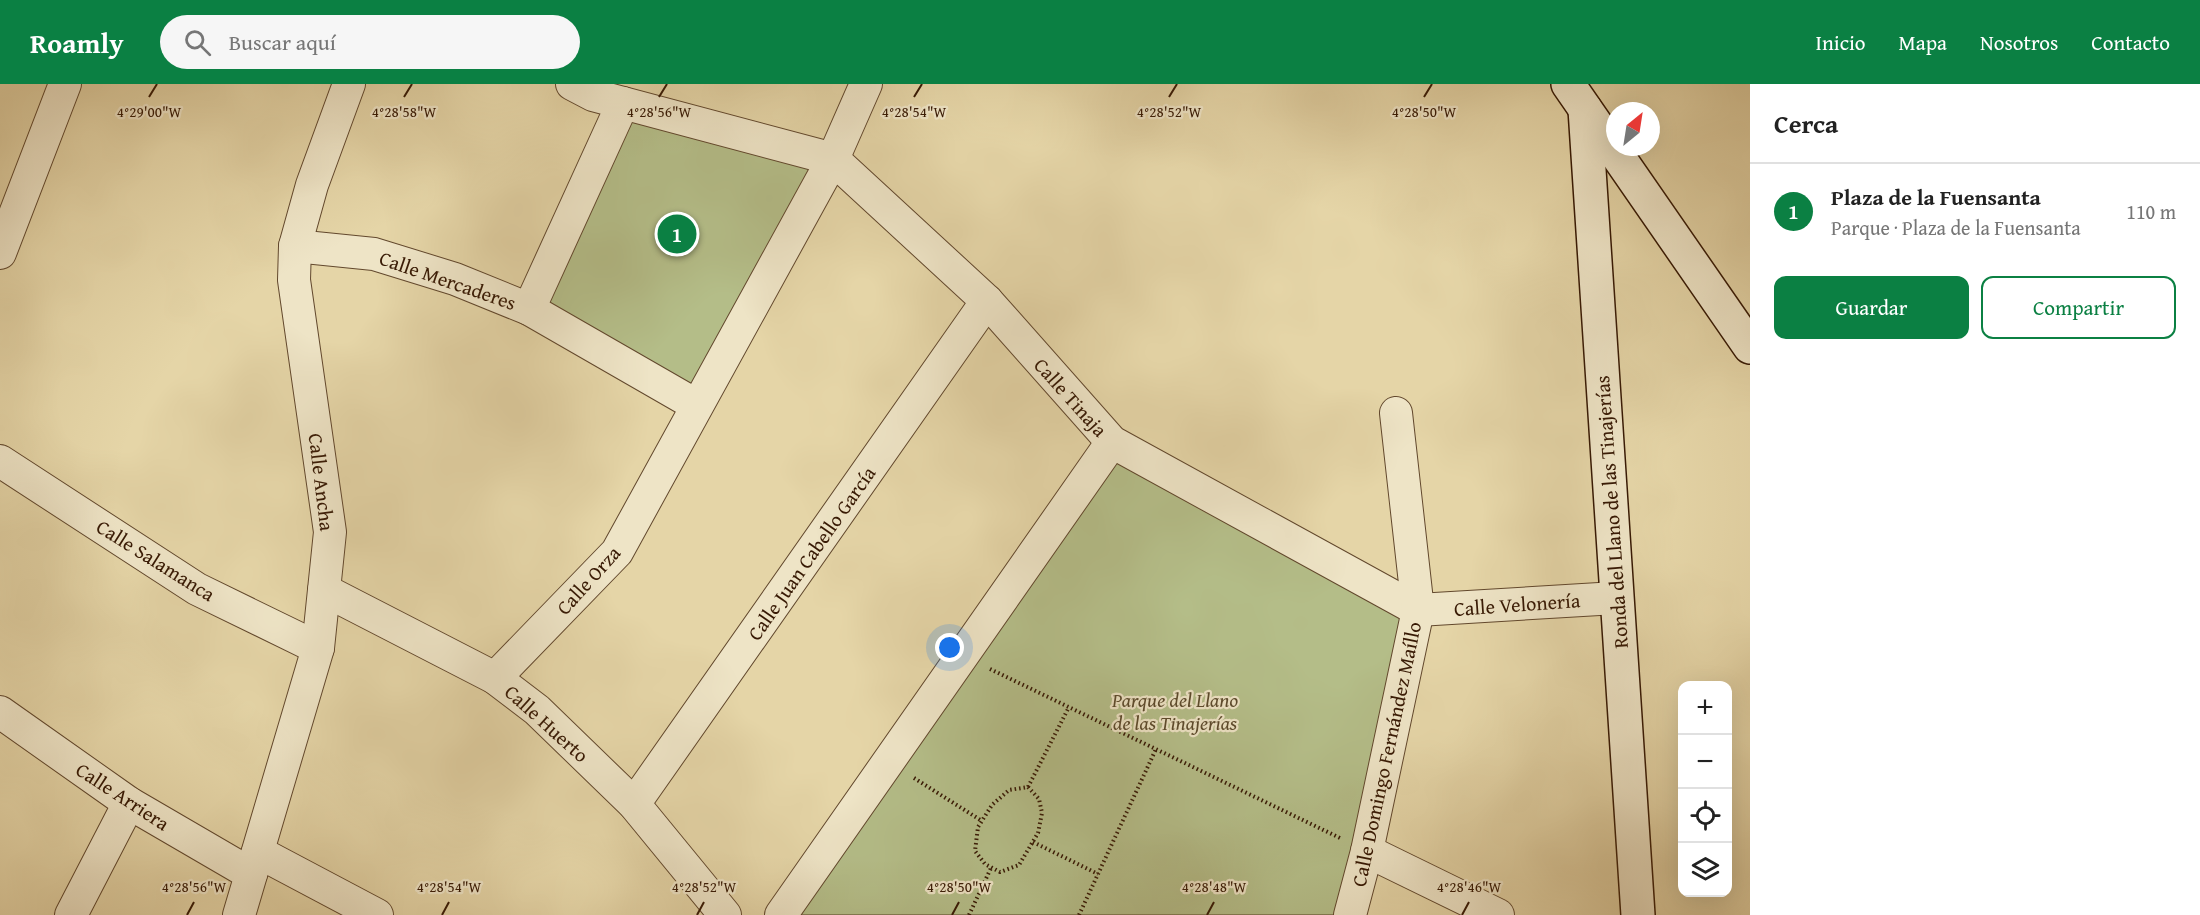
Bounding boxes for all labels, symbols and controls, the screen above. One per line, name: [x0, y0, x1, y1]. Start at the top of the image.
search box: [160, 15, 580, 69]
text: Roamly: [30, 22, 124, 63]
icon: search: [181, 26, 214, 59]
text: Buscar aquí: [229, 26, 336, 58]
text: Inicio: [1816, 27, 1866, 58]
text: Mapa: [1899, 27, 1947, 58]
text: Nosotros: [1980, 27, 2058, 58]
text: Contacto: [2091, 27, 2170, 58]
text: 4°29'00"W: [117, 101, 182, 122]
text: 4°28'58"W: [372, 101, 437, 122]
text: 4°28'56"W: [627, 101, 692, 122]
text: 4°28'54"W: [882, 101, 947, 122]
text: 4°28'52"W: [1137, 101, 1202, 122]
text: 4°28'50"W: [1392, 101, 1457, 122]
north arrow: [1606, 102, 1660, 156]
text: Cerca: [1774, 104, 1838, 143]
text: Plaza de la Fuensanta: [1831, 181, 2041, 213]
text: 1: [1788, 197, 1799, 226]
text: 110 m: [2126, 197, 2176, 226]
pin: 1: [658, 212, 696, 256]
text: Parque · Plaza de la Fuensanta: [1831, 213, 2081, 242]
street label: Calle Mercaderes: [376, 243, 520, 317]
button: Guardar: [1774, 276, 1969, 339]
button: Compartir: [1981, 276, 2176, 339]
street label: Calle Tinaja: [1028, 351, 1115, 443]
street label: Ronda del Llano de las Tinajerías: [1587, 374, 1635, 649]
street label: Calle Ancha: [302, 432, 342, 533]
street label: Calle Juan Cabello García: [740, 460, 882, 646]
street label: Calle Salamanca: [91, 512, 221, 608]
street label: Calle Orza: [549, 539, 627, 621]
street label: Calle Velonería: [1453, 585, 1582, 623]
street label: Calle Domingo Fernández Maíllo: [1344, 619, 1428, 889]
your location: [935, 633, 964, 662]
street label: Calle Huerto: [499, 677, 595, 769]
map controls: [1678, 681, 1732, 897]
button: +: [1678, 681, 1732, 735]
park label: Parque del Llano de las Tinajerías: [1111, 685, 1238, 737]
button: −: [1678, 735, 1732, 789]
street label: Calle Arriera: [70, 755, 176, 837]
button: locate: [1678, 789, 1732, 843]
button: layers: [1678, 843, 1732, 897]
text: 4°28'56"W: [162, 876, 227, 897]
text: 4°28'54"W: [417, 876, 482, 897]
text: 4°28'52"W: [672, 876, 737, 897]
text: 4°28'50"W: [927, 876, 992, 897]
text: 4°28'48"W: [1182, 876, 1247, 897]
text: 4°28'46"W: [1437, 876, 1502, 897]

